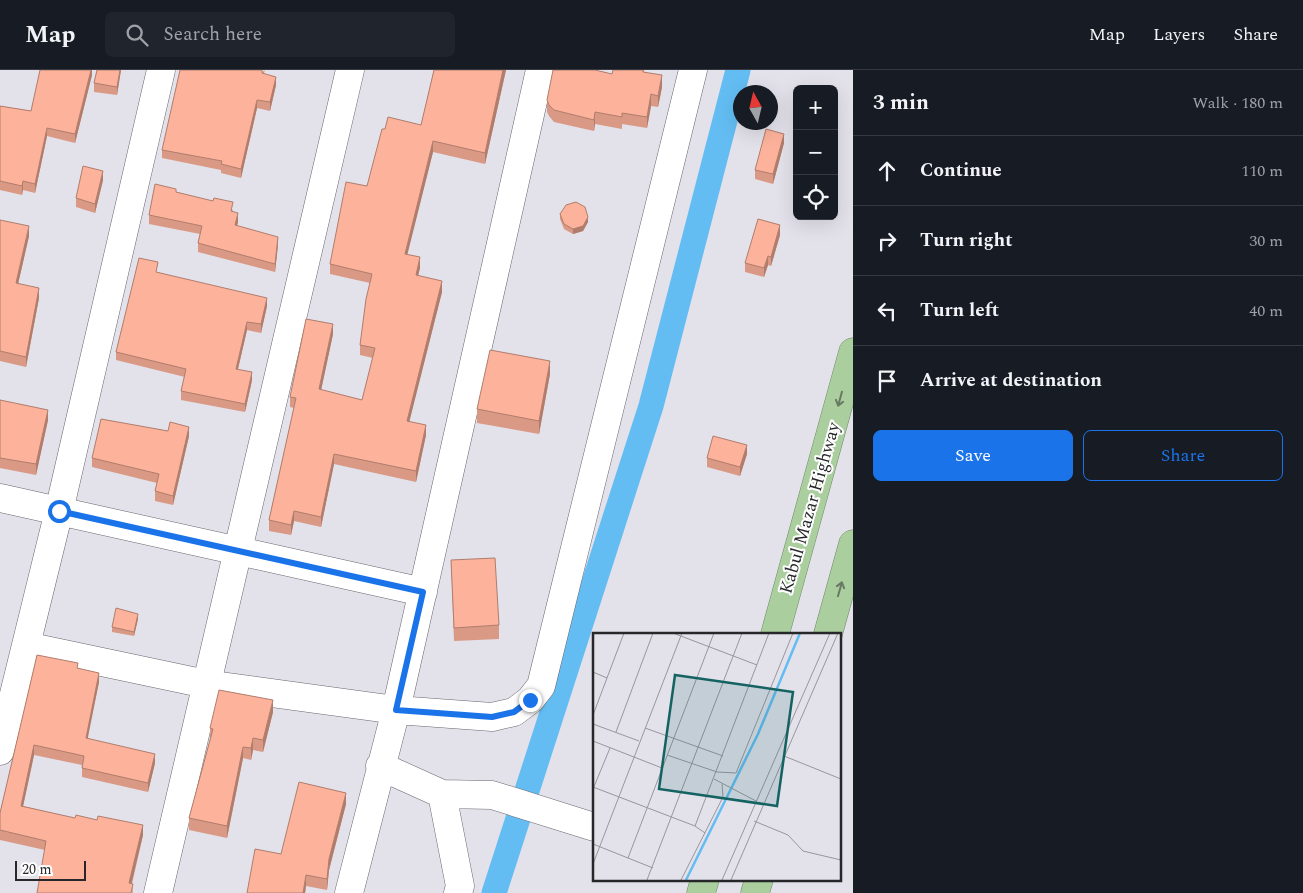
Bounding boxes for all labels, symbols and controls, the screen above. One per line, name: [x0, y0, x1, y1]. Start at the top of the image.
search box: [105, 12, 455, 57]
text: Map: [25, 17, 75, 53]
text: Search here: [163, 20, 262, 49]
icon: search: [123, 21, 151, 49]
text: Map: [1089, 21, 1125, 48]
text: Layers: [1153, 21, 1205, 48]
text: Share: [1233, 21, 1278, 48]
north arrow: [733, 85, 778, 130]
map controls: [793, 85, 838, 220]
button: +: [793, 85, 838, 130]
text: 3 min: [873, 87, 929, 119]
text: Walk · 180 m: [1192, 91, 1283, 115]
button: −: [793, 130, 838, 175]
text: Continue: [920, 156, 1002, 185]
icon: ahead: [873, 157, 901, 185]
text: 110 m: [1241, 159, 1283, 183]
button: locate: [793, 175, 838, 220]
text: Turn right: [920, 226, 1013, 255]
icon: right: [873, 227, 901, 255]
text: 30 m: [1249, 229, 1283, 253]
text: Turn left: [920, 296, 999, 325]
icon: left: [873, 297, 901, 325]
text: 40 m: [1249, 299, 1283, 323]
text: Arrive at destination: [920, 366, 1102, 395]
icon: arrive: [873, 367, 901, 395]
one-way arrow: [835, 391, 844, 407]
street label: Kabul Mazar Highway: [773, 418, 848, 597]
button: Save: [873, 430, 1073, 481]
button: Share: [1083, 430, 1283, 481]
route start: [48, 500, 71, 523]
one-way arrow: [836, 581, 846, 597]
inset map: [593, 633, 841, 880]
route end: [519, 689, 542, 712]
scale bar: [15, 858, 86, 881]
text: 20 m: [22, 859, 52, 880]

